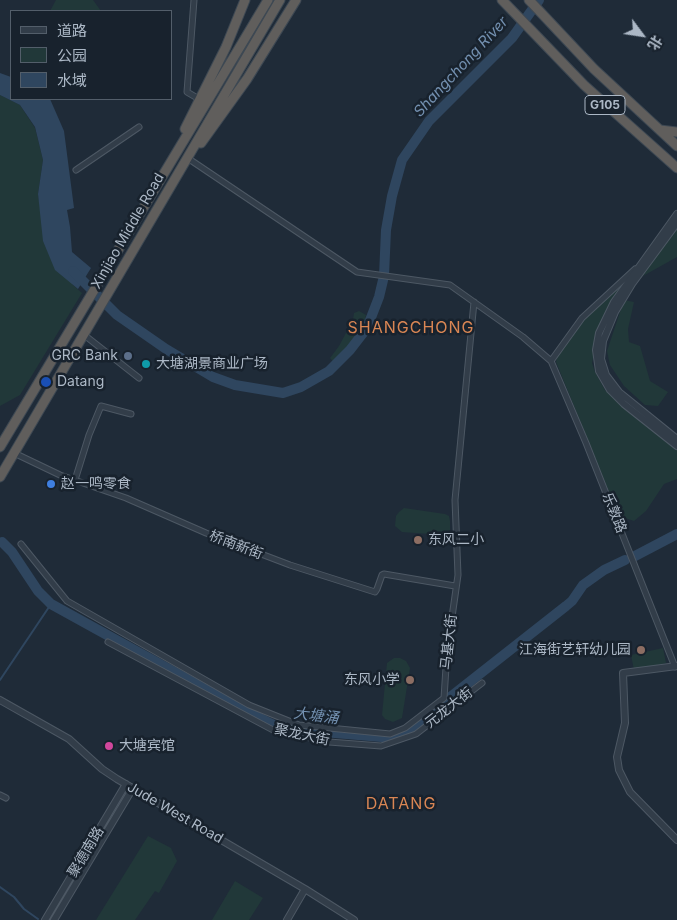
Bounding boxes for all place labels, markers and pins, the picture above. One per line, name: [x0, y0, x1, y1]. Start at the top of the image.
place label: GRC Bank: [51, 348, 118, 364]
marker: GRC Bank: [122, 350, 134, 362]
place label: 大塘湖景商业广场: [156, 356, 268, 372]
marker: 大塘湖景商业广场: [140, 358, 152, 370]
place label: Datang: [57, 374, 104, 390]
marker: Datang: [39, 375, 53, 389]
place label: 赵一鸣零食: [61, 476, 131, 492]
marker: 赵一鸣零食: [45, 478, 57, 490]
place label: 东风二小: [428, 532, 484, 548]
marker: 东风二小: [412, 534, 424, 546]
place label: 江海街艺轩幼儿园: [519, 642, 631, 658]
marker: 江海街艺轩幼儿园: [635, 644, 647, 656]
place label: 东风小学: [344, 672, 400, 688]
marker: 东风小学: [404, 674, 416, 686]
place label: 大塘宾馆: [119, 738, 175, 754]
marker: 大塘宾馆: [103, 740, 115, 752]

